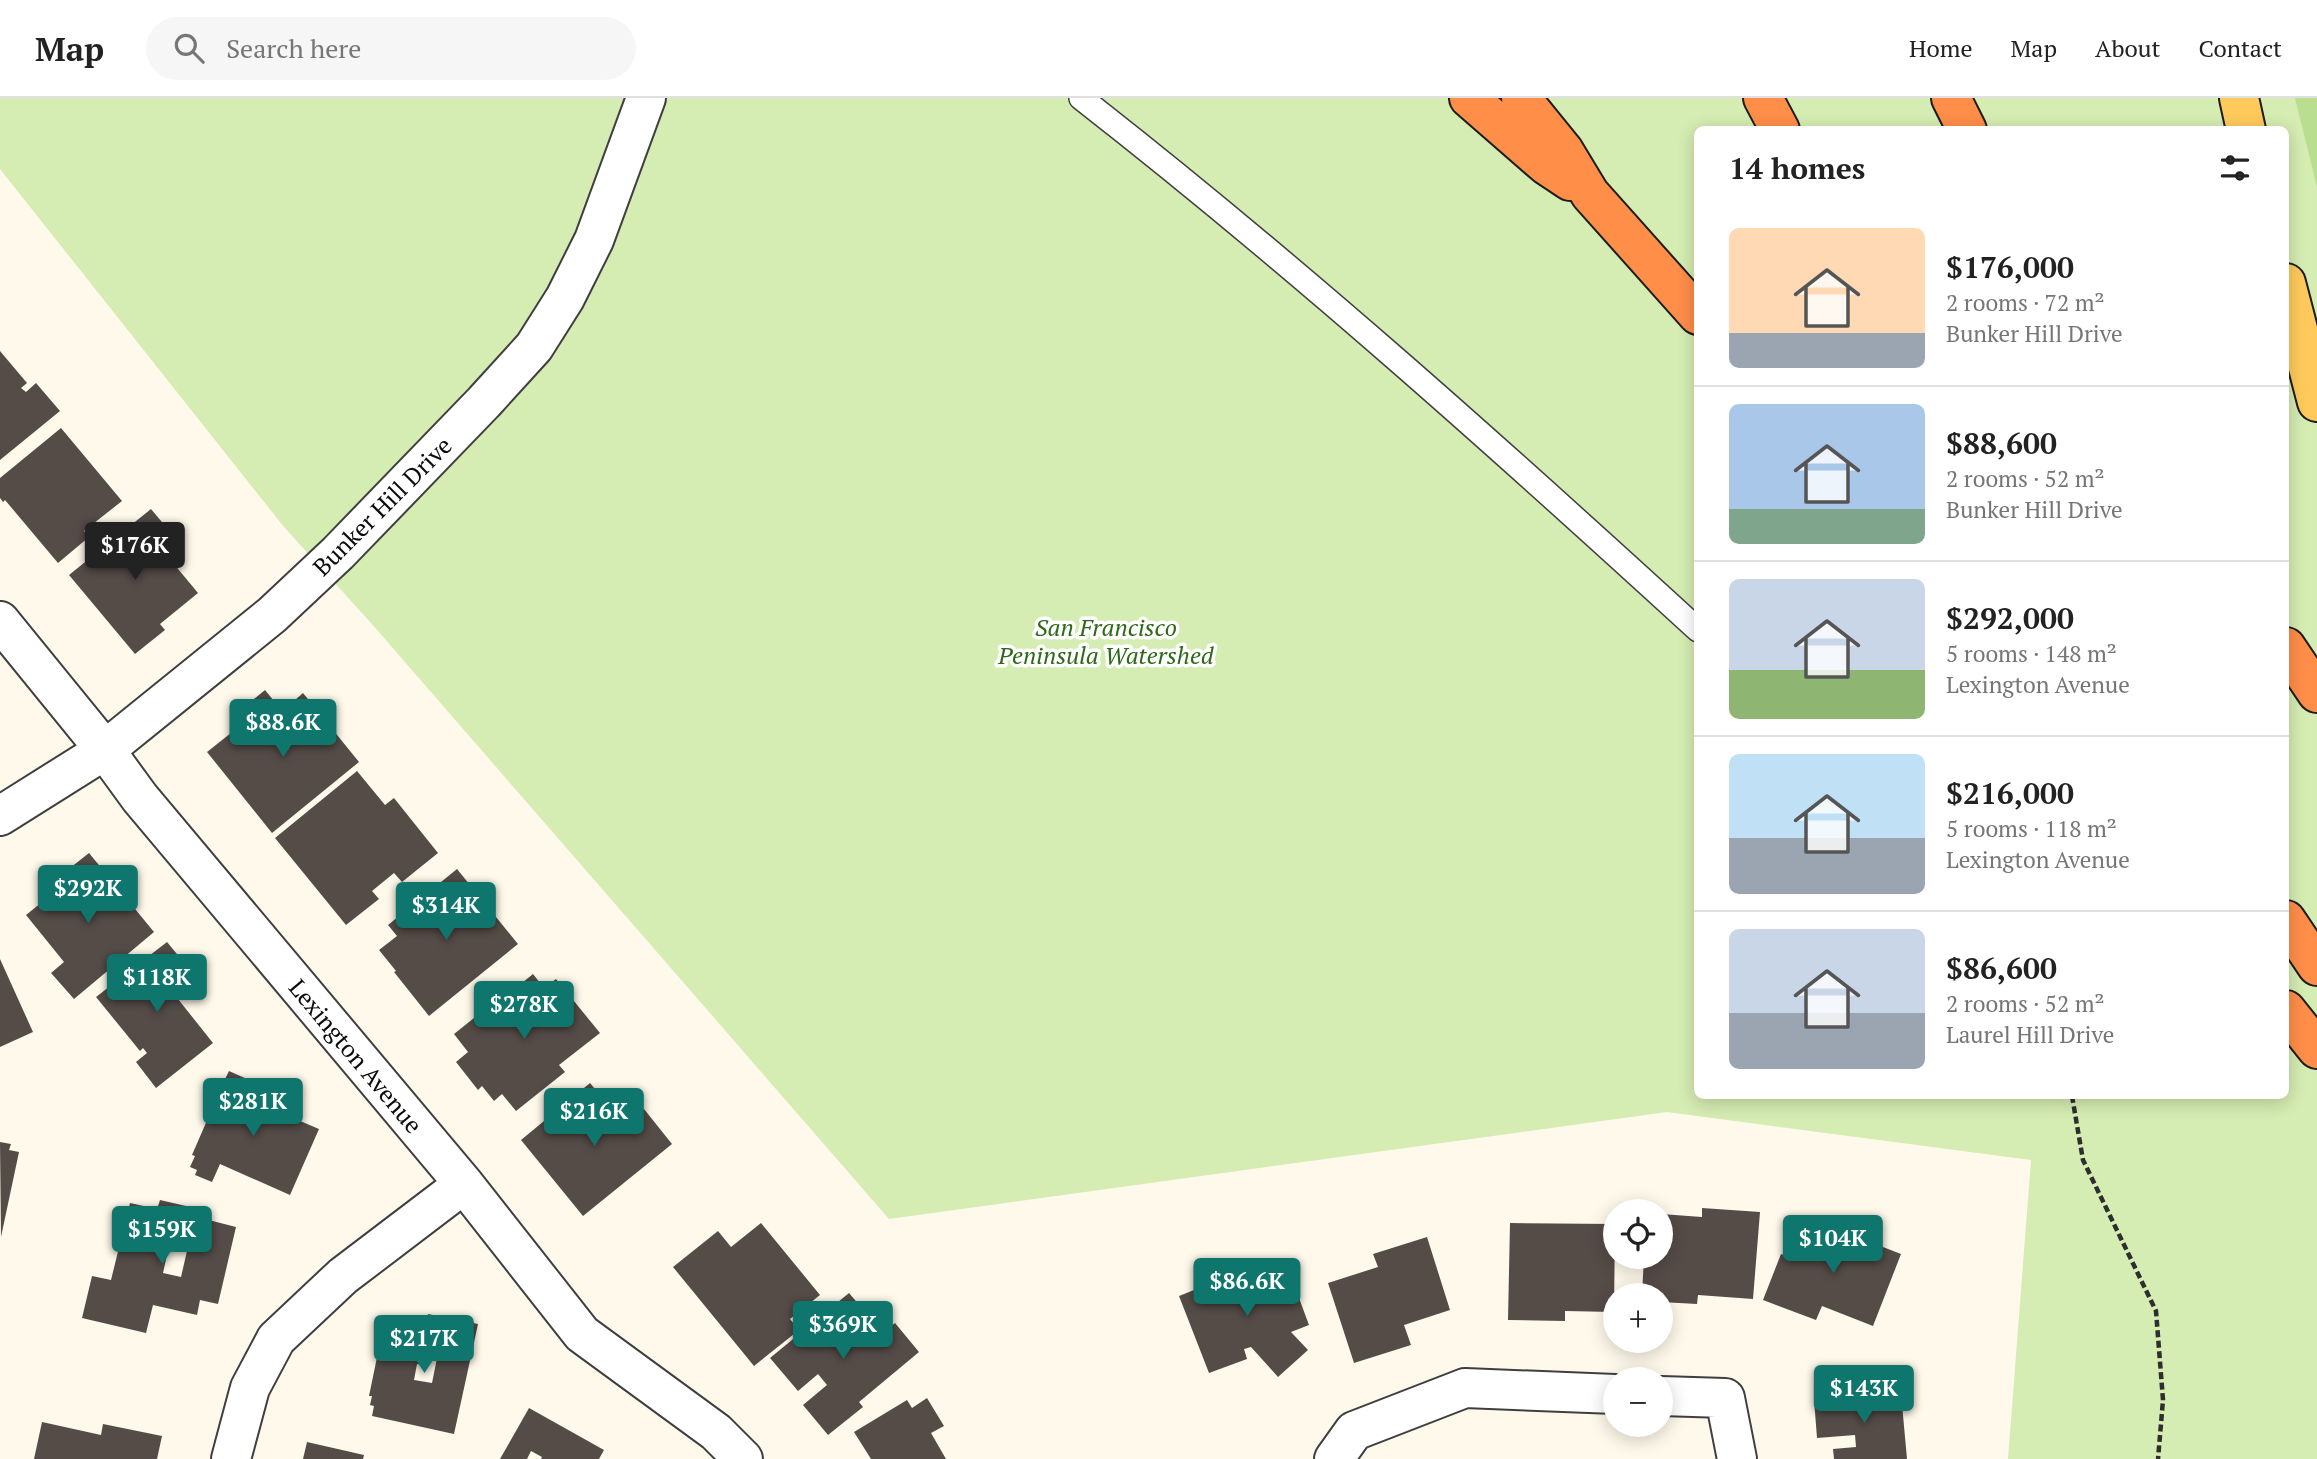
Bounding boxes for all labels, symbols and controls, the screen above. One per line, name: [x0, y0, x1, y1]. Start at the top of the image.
search box: [146, 17, 636, 80]
text: Map: [35, 27, 104, 70]
icon: search: [170, 29, 208, 67]
text: Search here: [226, 31, 361, 65]
text: Home: [1909, 32, 1973, 64]
text: Map: [2011, 32, 2057, 64]
text: About: [2095, 32, 2161, 64]
text: Contact: [2199, 32, 2282, 64]
text: 14 homes: [1729, 148, 1865, 188]
icon: filters: [2216, 149, 2254, 187]
text: $176,000: [1946, 247, 2074, 287]
icon: home: [1785, 256, 1869, 340]
text: 2 rooms · 72 m²: [1946, 287, 2105, 318]
text: Bunker Hill Drive: [1946, 318, 2123, 349]
text: $88,600: [1946, 423, 2057, 463]
street label: Bunker Hill Drive: [306, 430, 458, 582]
icon: home: [1785, 432, 1869, 516]
text: 2 rooms · 52 m²: [1946, 463, 2105, 494]
text: Bunker Hill Drive: [1946, 494, 2123, 525]
pin: $176K: [86, 522, 184, 582]
text: $176K: [101, 529, 169, 560]
text: $292,000: [1946, 598, 2074, 638]
icon: home: [1785, 607, 1869, 691]
park label: San Francisco Peninsula Watershed: [997, 611, 1215, 671]
text: 5 rooms · 148 m²: [1946, 638, 2117, 669]
text: Lexington Avenue: [1946, 669, 2130, 700]
pin: $88.6K: [226, 700, 340, 759]
text: $88.6K: [245, 706, 321, 737]
text: $216,000: [1946, 773, 2074, 813]
icon: home: [1785, 782, 1869, 866]
text: 5 rooms · 118 m²: [1946, 813, 2117, 844]
text: Lexington Avenue: [1946, 844, 2130, 875]
pin: $292K: [39, 866, 137, 925]
text: $292K: [54, 872, 122, 903]
pin: $314K: [397, 882, 495, 942]
text: $314K: [412, 889, 480, 920]
text: $86,600: [1946, 948, 2057, 988]
pin: $118K: [108, 954, 206, 1014]
icon: home: [1785, 957, 1869, 1041]
text: $118K: [123, 961, 191, 992]
street label: Lexington Avenue: [282, 972, 430, 1140]
pin: $278K: [475, 982, 573, 1041]
text: $278K: [490, 988, 558, 1019]
text: 2 rooms · 52 m²: [1946, 988, 2105, 1019]
text: Laurel Hill Drive: [1946, 1019, 2114, 1050]
pin: $281K: [204, 1079, 302, 1138]
text: $281K: [219, 1085, 287, 1116]
pin: $216K: [545, 1088, 643, 1148]
text: $216K: [560, 1095, 628, 1126]
map controls: [1603, 1199, 1673, 1437]
button: locate: [1603, 1199, 1673, 1269]
pin: $159K: [113, 1206, 211, 1266]
text: $159K: [128, 1213, 196, 1244]
pin: $104K: [1784, 1216, 1882, 1275]
text: $104K: [1799, 1222, 1867, 1253]
pin: $86.6K: [1190, 1258, 1304, 1318]
text: $86.6K: [1209, 1265, 1285, 1296]
button: +: [1603, 1283, 1673, 1353]
pin: $369K: [794, 1302, 892, 1361]
text: $369K: [809, 1308, 877, 1339]
pin: $217K: [375, 1316, 473, 1375]
text: $217K: [390, 1322, 458, 1353]
pin: $143K: [1815, 1366, 1913, 1425]
button: −: [1603, 1367, 1673, 1437]
text: $143K: [1830, 1372, 1898, 1403]

